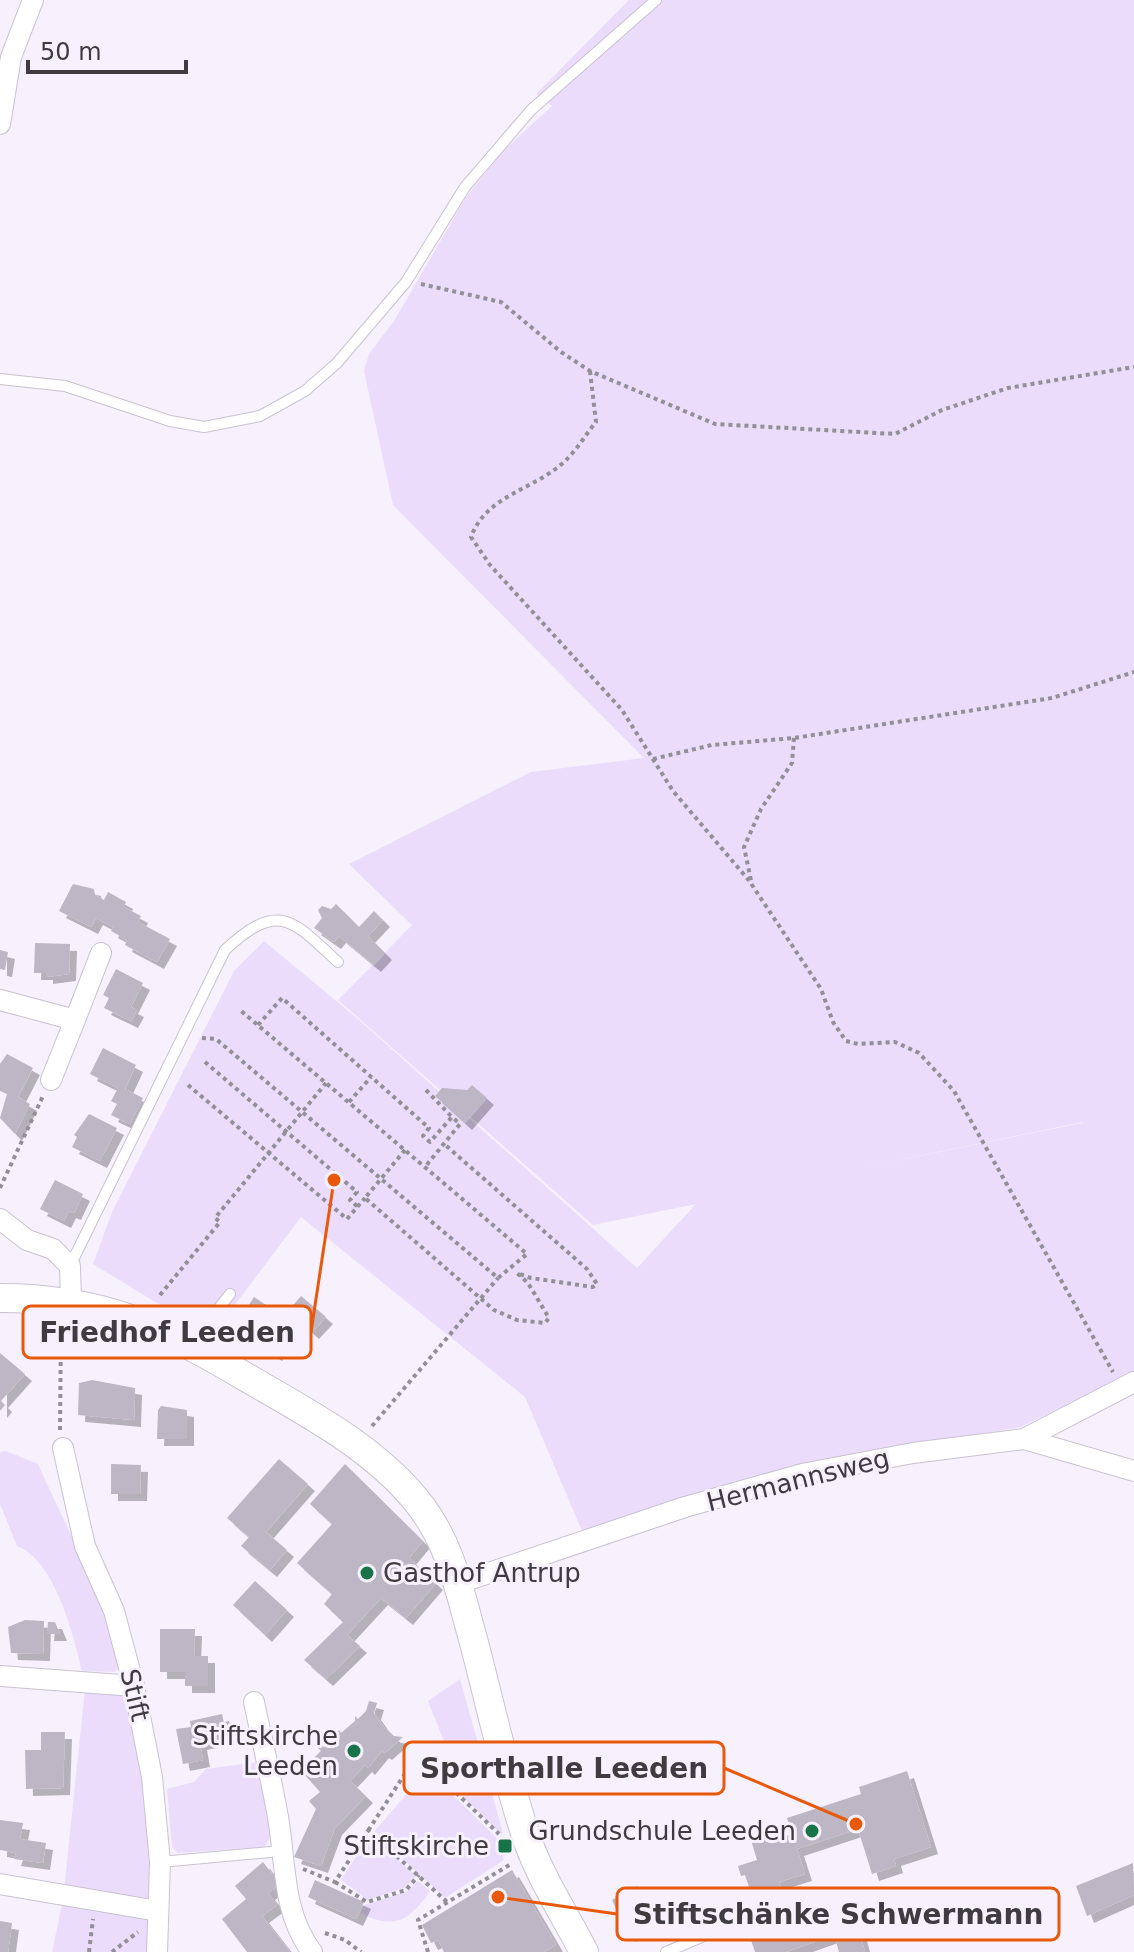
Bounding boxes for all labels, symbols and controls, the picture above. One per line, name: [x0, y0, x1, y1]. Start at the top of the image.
scale bar: [28, 24, 186, 74]
text: 50 m: [40, 38, 102, 66]
callout: Friedhof Leeden: [23, 1306, 311, 1358]
text: Friedhof Leeden: [39, 1316, 295, 1349]
street label: Hermannsweg: [703, 1443, 893, 1517]
place label: Gasthof Antrup: [383, 1558, 581, 1588]
marker: Gasthof Antrup: [358, 1564, 376, 1582]
street label: Stift: [114, 1666, 156, 1724]
place label: Stiftskirche Leeden: [192, 1721, 338, 1781]
marker: Stiftskirche Leeden: [345, 1742, 363, 1760]
callout: Sporthalle Leeden: [404, 1742, 724, 1794]
text: Sporthalle Leeden: [420, 1752, 708, 1785]
place label: Grundschule Leeden: [528, 1816, 796, 1846]
marker: Grundschule Leeden: [803, 1822, 821, 1840]
place label: Stiftskirche: [343, 1831, 489, 1861]
marker: Stiftskirche: [496, 1837, 514, 1855]
callout: Stiftschänke Schwermann: [617, 1888, 1059, 1940]
text: Stiftschänke Schwermann: [633, 1898, 1043, 1931]

